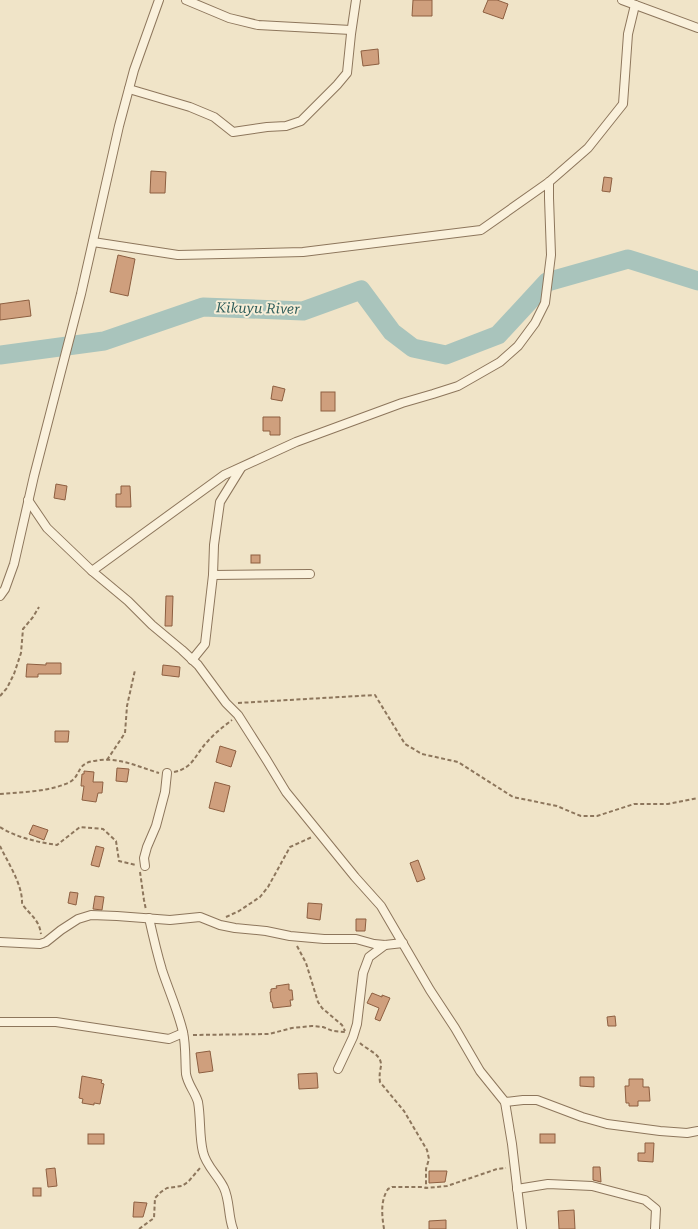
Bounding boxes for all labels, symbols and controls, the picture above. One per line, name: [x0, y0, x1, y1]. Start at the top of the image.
water label: Kikuyu River: [215, 299, 300, 317]

